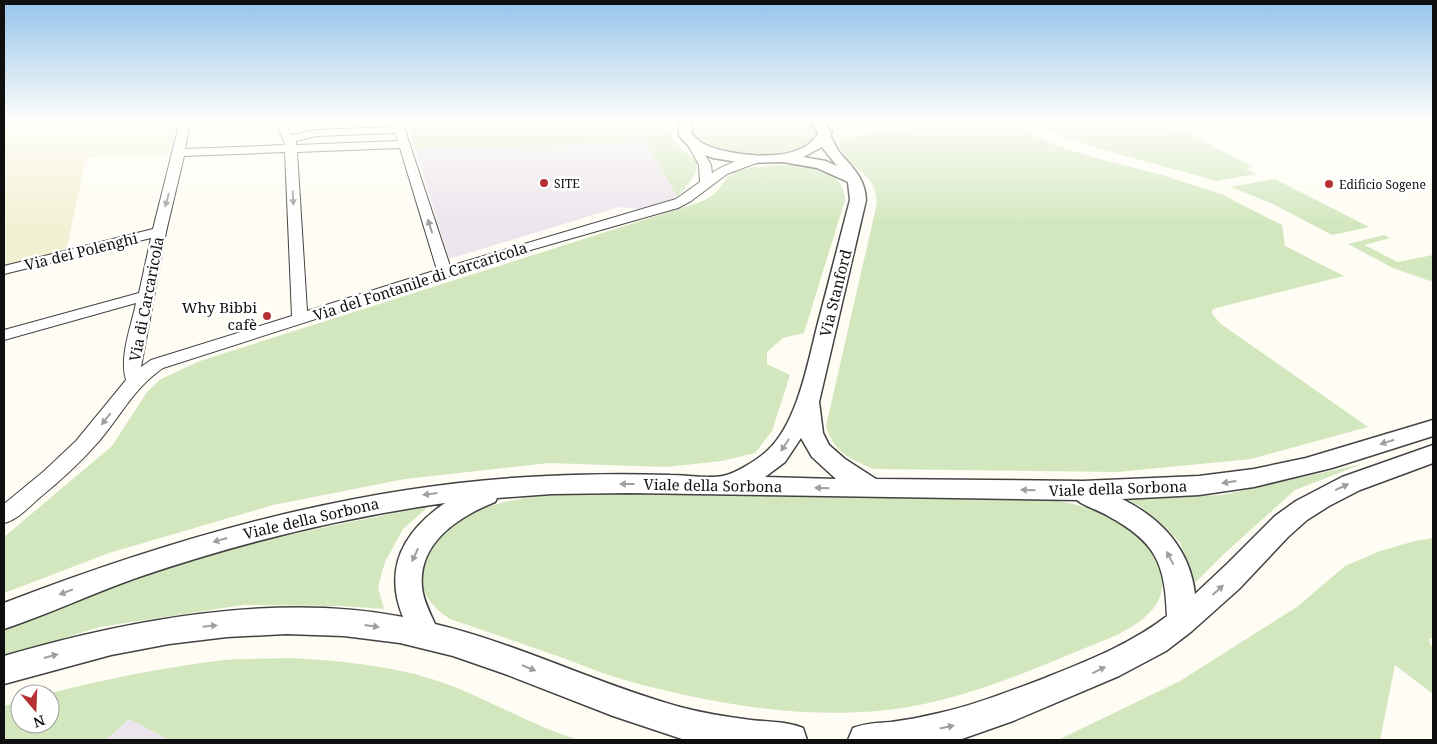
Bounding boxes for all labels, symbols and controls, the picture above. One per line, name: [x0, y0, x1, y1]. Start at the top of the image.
place label: SITE: [554, 175, 580, 192]
place label: Edificio Sogene: [1339, 176, 1426, 193]
marker: SITE: [538, 177, 550, 189]
marker: Edificio Sogene: [1323, 178, 1335, 190]
one-way arrow: [289, 190, 297, 206]
one-way arrow: [163, 193, 171, 208]
one-way arrow: [426, 219, 434, 234]
street label: Via dei Polenghi: [22, 227, 140, 275]
street label: Via di Carcaricola: [124, 235, 168, 363]
street label: Via del Fontanile di Carcaricola: [310, 237, 530, 325]
street label: Via Stanford: [814, 247, 856, 339]
place label: Why Bibbi cafè: [182, 297, 257, 334]
marker: Why Bibbi cafè: [261, 310, 273, 322]
one-way arrow: [101, 412, 111, 426]
one-way arrow: [780, 438, 790, 452]
one-way arrow: [1379, 439, 1394, 447]
street label: Viale della Sorbona: [643, 474, 783, 496]
street label: Viale della Sorbona: [1048, 476, 1188, 500]
one-way arrow: [1221, 478, 1237, 486]
one-way arrow: [619, 480, 635, 488]
one-way arrow: [814, 483, 830, 491]
one-way arrow: [1335, 483, 1349, 491]
one-way arrow: [1020, 486, 1036, 494]
one-way arrow: [422, 490, 438, 498]
street label: Viale della Sorbona: [241, 493, 381, 543]
one-way arrow: [213, 536, 228, 544]
one-way arrow: [410, 547, 419, 562]
one-way arrow: [1166, 551, 1175, 565]
one-way arrow: [1212, 584, 1224, 596]
one-way arrow: [59, 588, 73, 596]
one-way arrow: [202, 622, 218, 630]
one-way arrow: [365, 623, 381, 631]
one-way arrow: [43, 652, 58, 660]
one-way arrow: [522, 664, 536, 672]
one-way arrow: [1092, 666, 1106, 674]
north arrow: [10, 684, 60, 734]
text: N: [31, 711, 48, 733]
one-way arrow: [940, 723, 955, 731]

